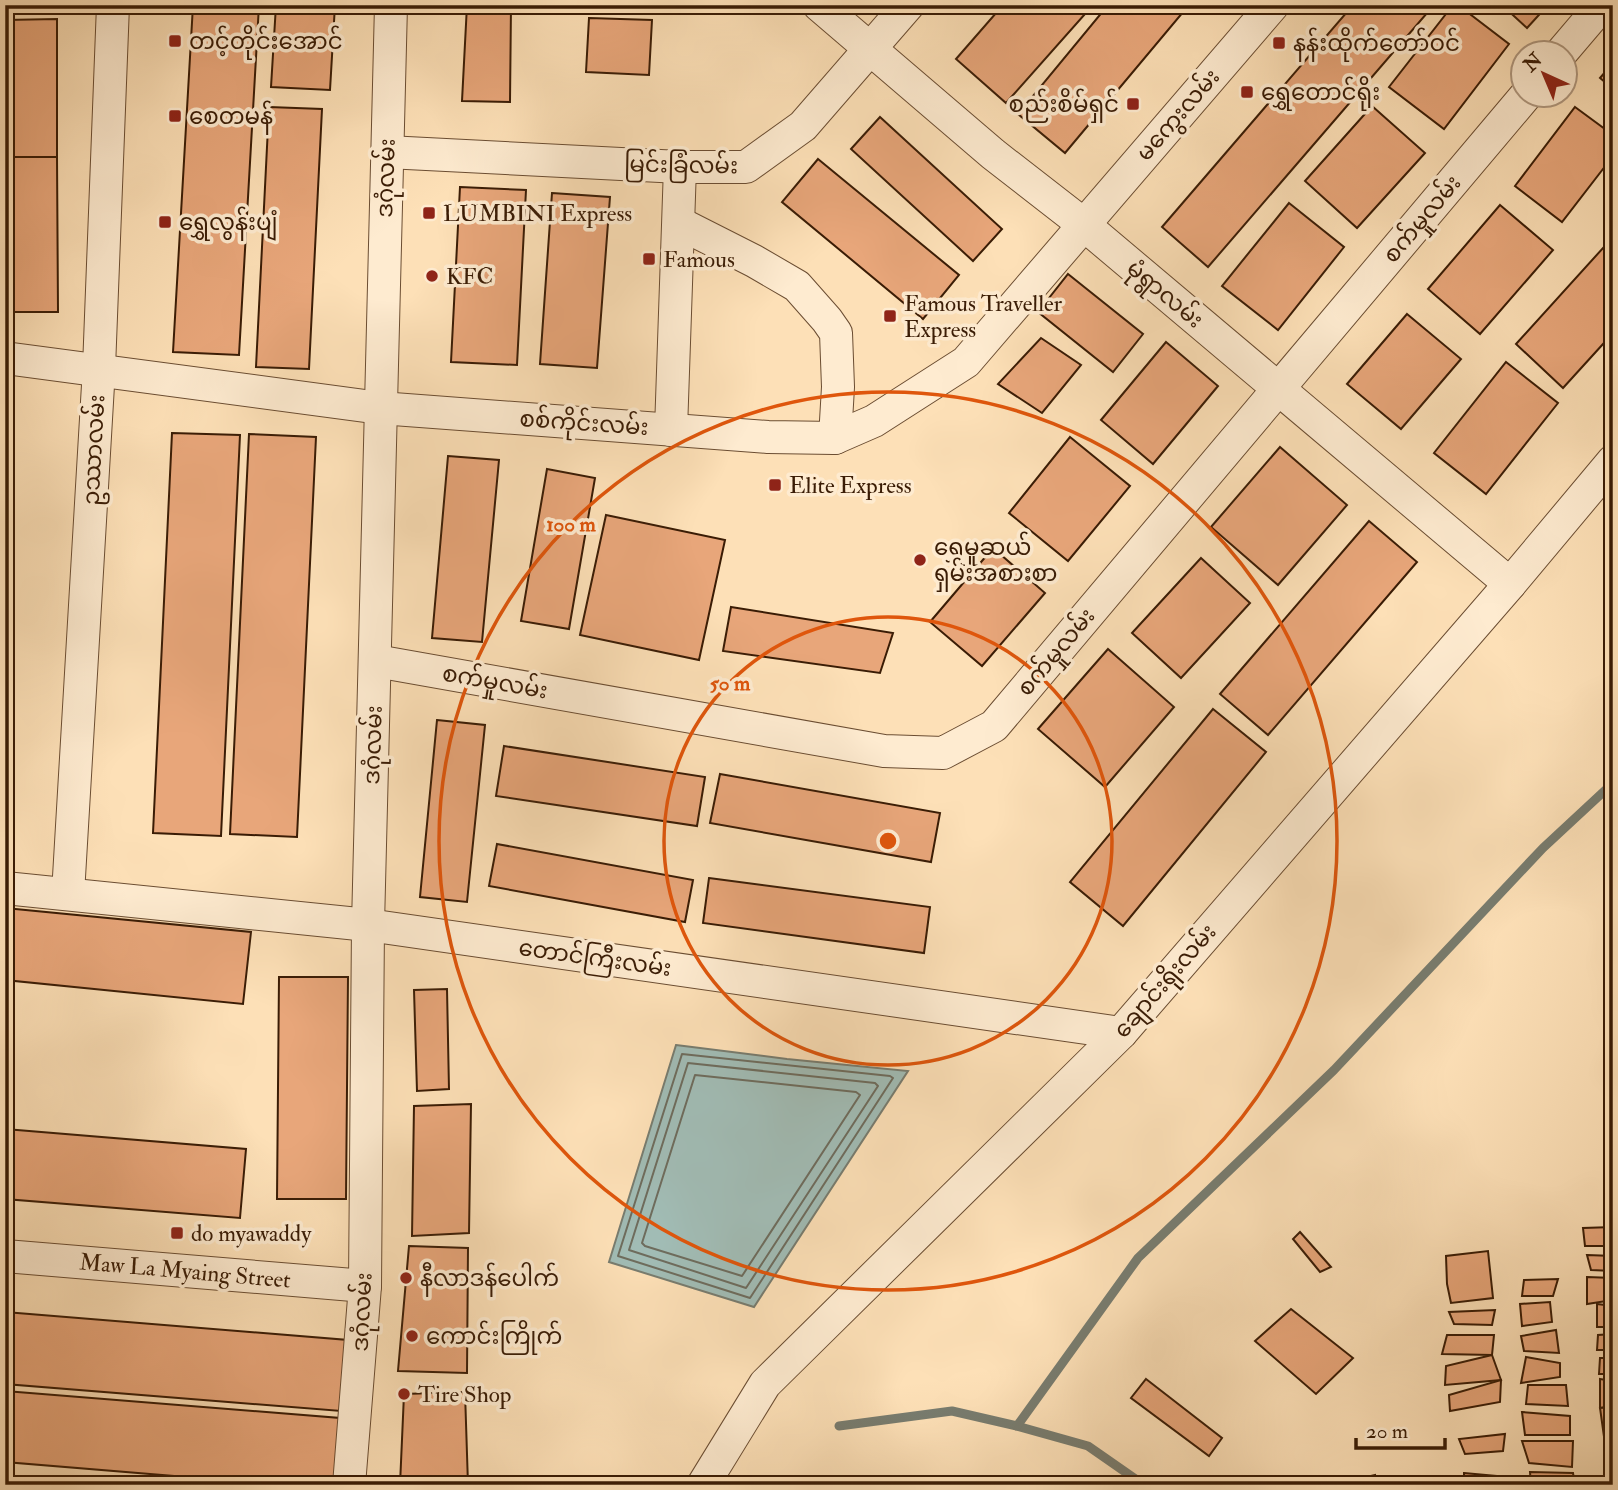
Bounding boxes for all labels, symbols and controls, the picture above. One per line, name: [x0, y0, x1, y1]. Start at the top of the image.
place label: တင့်တိုင်းအောင်: [189, 25, 343, 60]
place label: နန်းထိုက်တော်ဝင်: [1293, 27, 1460, 62]
marker: တင့်တိုင်းအောင်: [167, 33, 183, 49]
marker: နန်းထိုက်တော်ဝင်: [1271, 35, 1287, 51]
north arrow: [1510, 38, 1580, 108]
text: N: [1518, 47, 1548, 78]
street label: မကွေးလမ်း: [1128, 62, 1228, 169]
place label: ရွှေတောင်ရိုး: [1261, 76, 1380, 111]
marker: ရွှေတောင်ရိုး: [1239, 84, 1255, 100]
place label: စည်းစိမ်ရှင်: [1008, 88, 1119, 123]
marker: စည်းစိမ်ရှင်: [1125, 96, 1141, 112]
place label: စေတမန်: [189, 100, 273, 135]
marker: စေတမန်: [167, 108, 183, 124]
street label: ဒဂုံလမ်း: [368, 138, 406, 218]
street label: မြင်းခြံလမ်း: [624, 148, 738, 184]
street label: စက်မှုလမ်း: [1375, 168, 1470, 272]
place label: LUMBINI Express: [443, 199, 632, 229]
marker: LUMBINI Express: [421, 205, 437, 221]
place label: ရွှေလွန်းပျံ: [179, 206, 278, 241]
marker: ရွှေလွန်းပျံ: [157, 214, 173, 230]
place label: Famous: [663, 245, 735, 274]
marker: Famous: [641, 251, 657, 267]
street label: မုံရွာလမ်း: [1118, 252, 1211, 338]
place label: KFC: [446, 262, 493, 291]
marker: KFC: [424, 268, 440, 284]
place label: Famous Traveller Express: [904, 289, 1063, 345]
marker: Famous Traveller Express: [882, 308, 898, 324]
street label: ဥဿာလမ်း: [75, 393, 115, 507]
street label: စစ်ကိုင်းလမ်း: [518, 402, 650, 446]
place label: Elite Express: [789, 471, 912, 501]
marker: Elite Express: [767, 477, 783, 493]
text: 100 m: [546, 511, 597, 538]
place label: ရွှေမူဆယ် ရှမ်းအစားစာ: [934, 531, 1058, 592]
marker: ရွှေမူဆယ် ရှမ်းအစားစာ: [912, 552, 928, 568]
street label: စက်မှုလမ်း: [1009, 601, 1104, 705]
street label: စက်မှုလမ်း: [439, 657, 550, 709]
text: 50 m: [710, 670, 751, 697]
street label: ဒဂုံလမ်း: [355, 705, 393, 785]
centre of rings: [876, 829, 900, 853]
street label: ချောင်းရိုးလမ်း: [1106, 917, 1226, 1047]
street label: တောင်ကြီးလမ်း: [516, 931, 674, 987]
place label: do myawaddy: [191, 1219, 312, 1248]
marker: do myawaddy: [169, 1225, 185, 1241]
street label: Maw La Myaing Street: [78, 1247, 292, 1295]
place label: နီလာဒန်ပေါက်: [420, 1262, 559, 1297]
marker: နီလာဒန်ပေါက်: [398, 1270, 414, 1286]
street label: ဒဂုံလမ်း: [343, 1271, 383, 1353]
place label: ကောင်းကြိုက်: [426, 1320, 562, 1355]
marker: ကောင်းကြိုက်: [404, 1328, 420, 1344]
place label: Tire Shop: [418, 1380, 511, 1410]
marker: Tire Shop: [396, 1386, 412, 1402]
scale bar: [1356, 1406, 1445, 1450]
text: 20 m: [1366, 1418, 1408, 1445]

